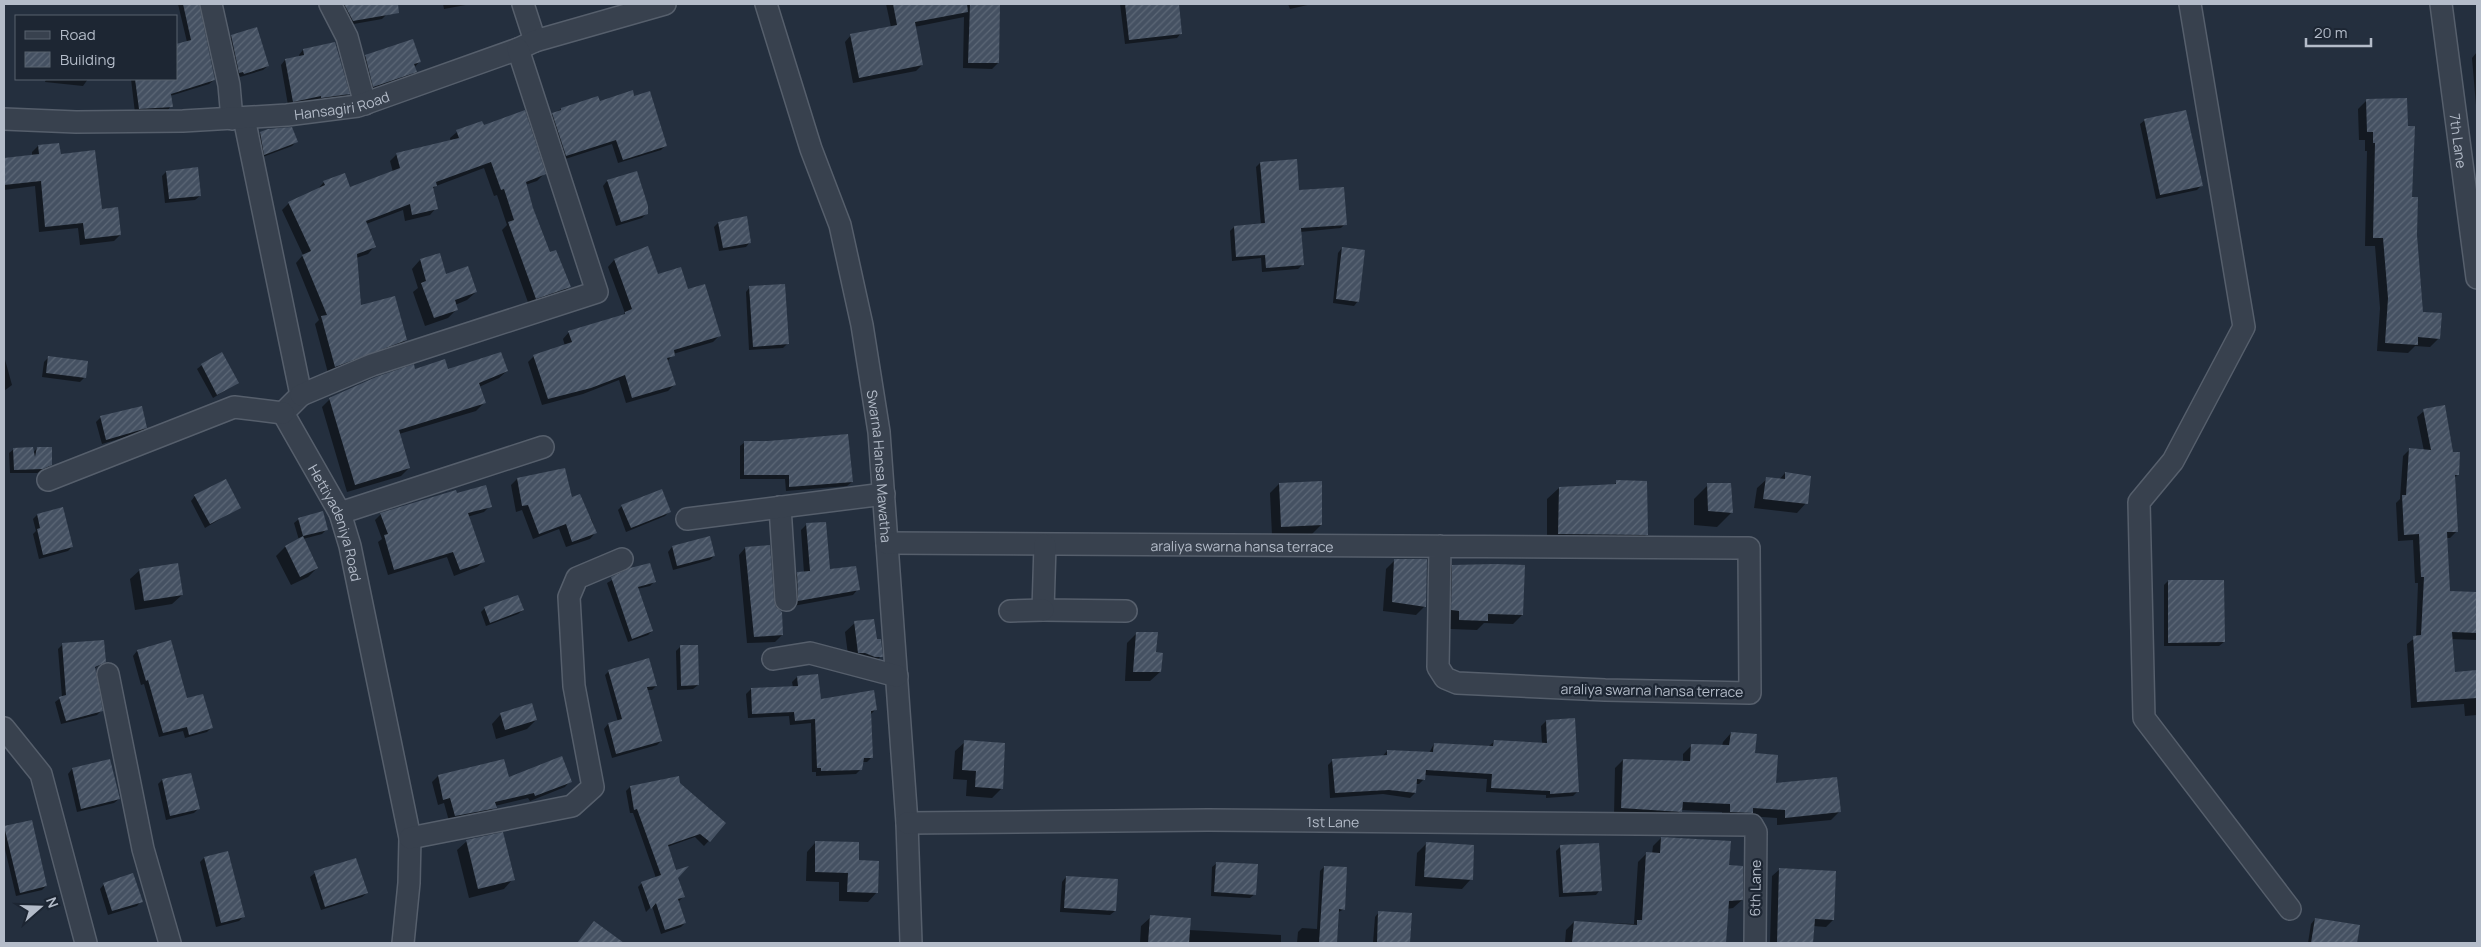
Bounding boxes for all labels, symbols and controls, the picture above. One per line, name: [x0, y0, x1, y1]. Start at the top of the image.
legend: [15, 15, 178, 80]
scale bar: [2306, 15, 2371, 47]
text: 20 m: [2314, 22, 2347, 43]
text: Road: [60, 24, 96, 45]
text: Building: [60, 49, 115, 70]
street label: Hansagiri Road: [293, 86, 392, 123]
street label: 7th Lane: [2446, 112, 2472, 169]
street label: Swarna Hansa Mawatha: [863, 388, 896, 543]
street label: Hettiyadeniya Road: [305, 461, 366, 583]
street label: araliya swarna hansa terrace: [1150, 536, 1334, 555]
street label: araliya swarna hansa terrace: [1560, 679, 1744, 701]
street label: 1st Lane: [1307, 811, 1359, 831]
street label: 6th Lane: [1745, 859, 1765, 917]
north arrow: [15, 882, 65, 932]
text: N: [42, 894, 63, 910]

